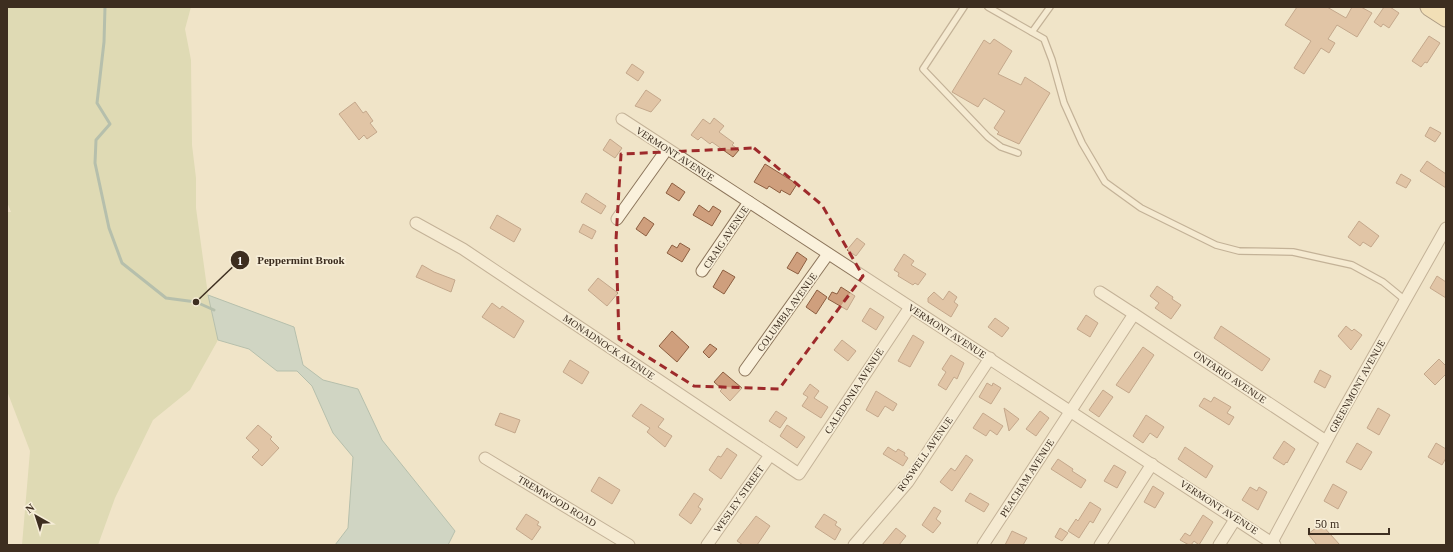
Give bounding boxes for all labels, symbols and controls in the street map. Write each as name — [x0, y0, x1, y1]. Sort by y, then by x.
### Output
street label: VERMONT AVENUE — [634, 125, 716, 183]
street label: CRAIG AVENUE — [701, 204, 751, 270]
callout: Peppermint Brook — [230, 249, 353, 272]
text: 1 — [237, 254, 243, 268]
text: Peppermint Brook — [257, 254, 346, 266]
street label: COLUMBIA AVENUE — [755, 271, 819, 353]
street label: VERMONT AVENUE — [906, 302, 988, 360]
street label: MONADNOCK AVENUE — [561, 312, 657, 382]
street label: GREENMONT AVENUE — [1327, 338, 1387, 434]
street label: CALEDONIA AVENUE — [822, 346, 886, 436]
street label: ONTARIO AVENUE — [1191, 348, 1269, 406]
street label: ROSWELL AVENUE — [895, 415, 955, 493]
street label: PEACHAM AVENUE — [998, 437, 1056, 519]
street label: WESLEY STREET — [712, 463, 766, 535]
street label: TREMWOOD ROAD — [516, 473, 598, 529]
street label: VERMONT AVENUE — [1178, 478, 1260, 536]
north arrow — [16, 496, 56, 536]
text: N — [23, 501, 37, 515]
scale bar — [1309, 510, 1389, 536]
text: 50 m — [1315, 517, 1340, 531]

